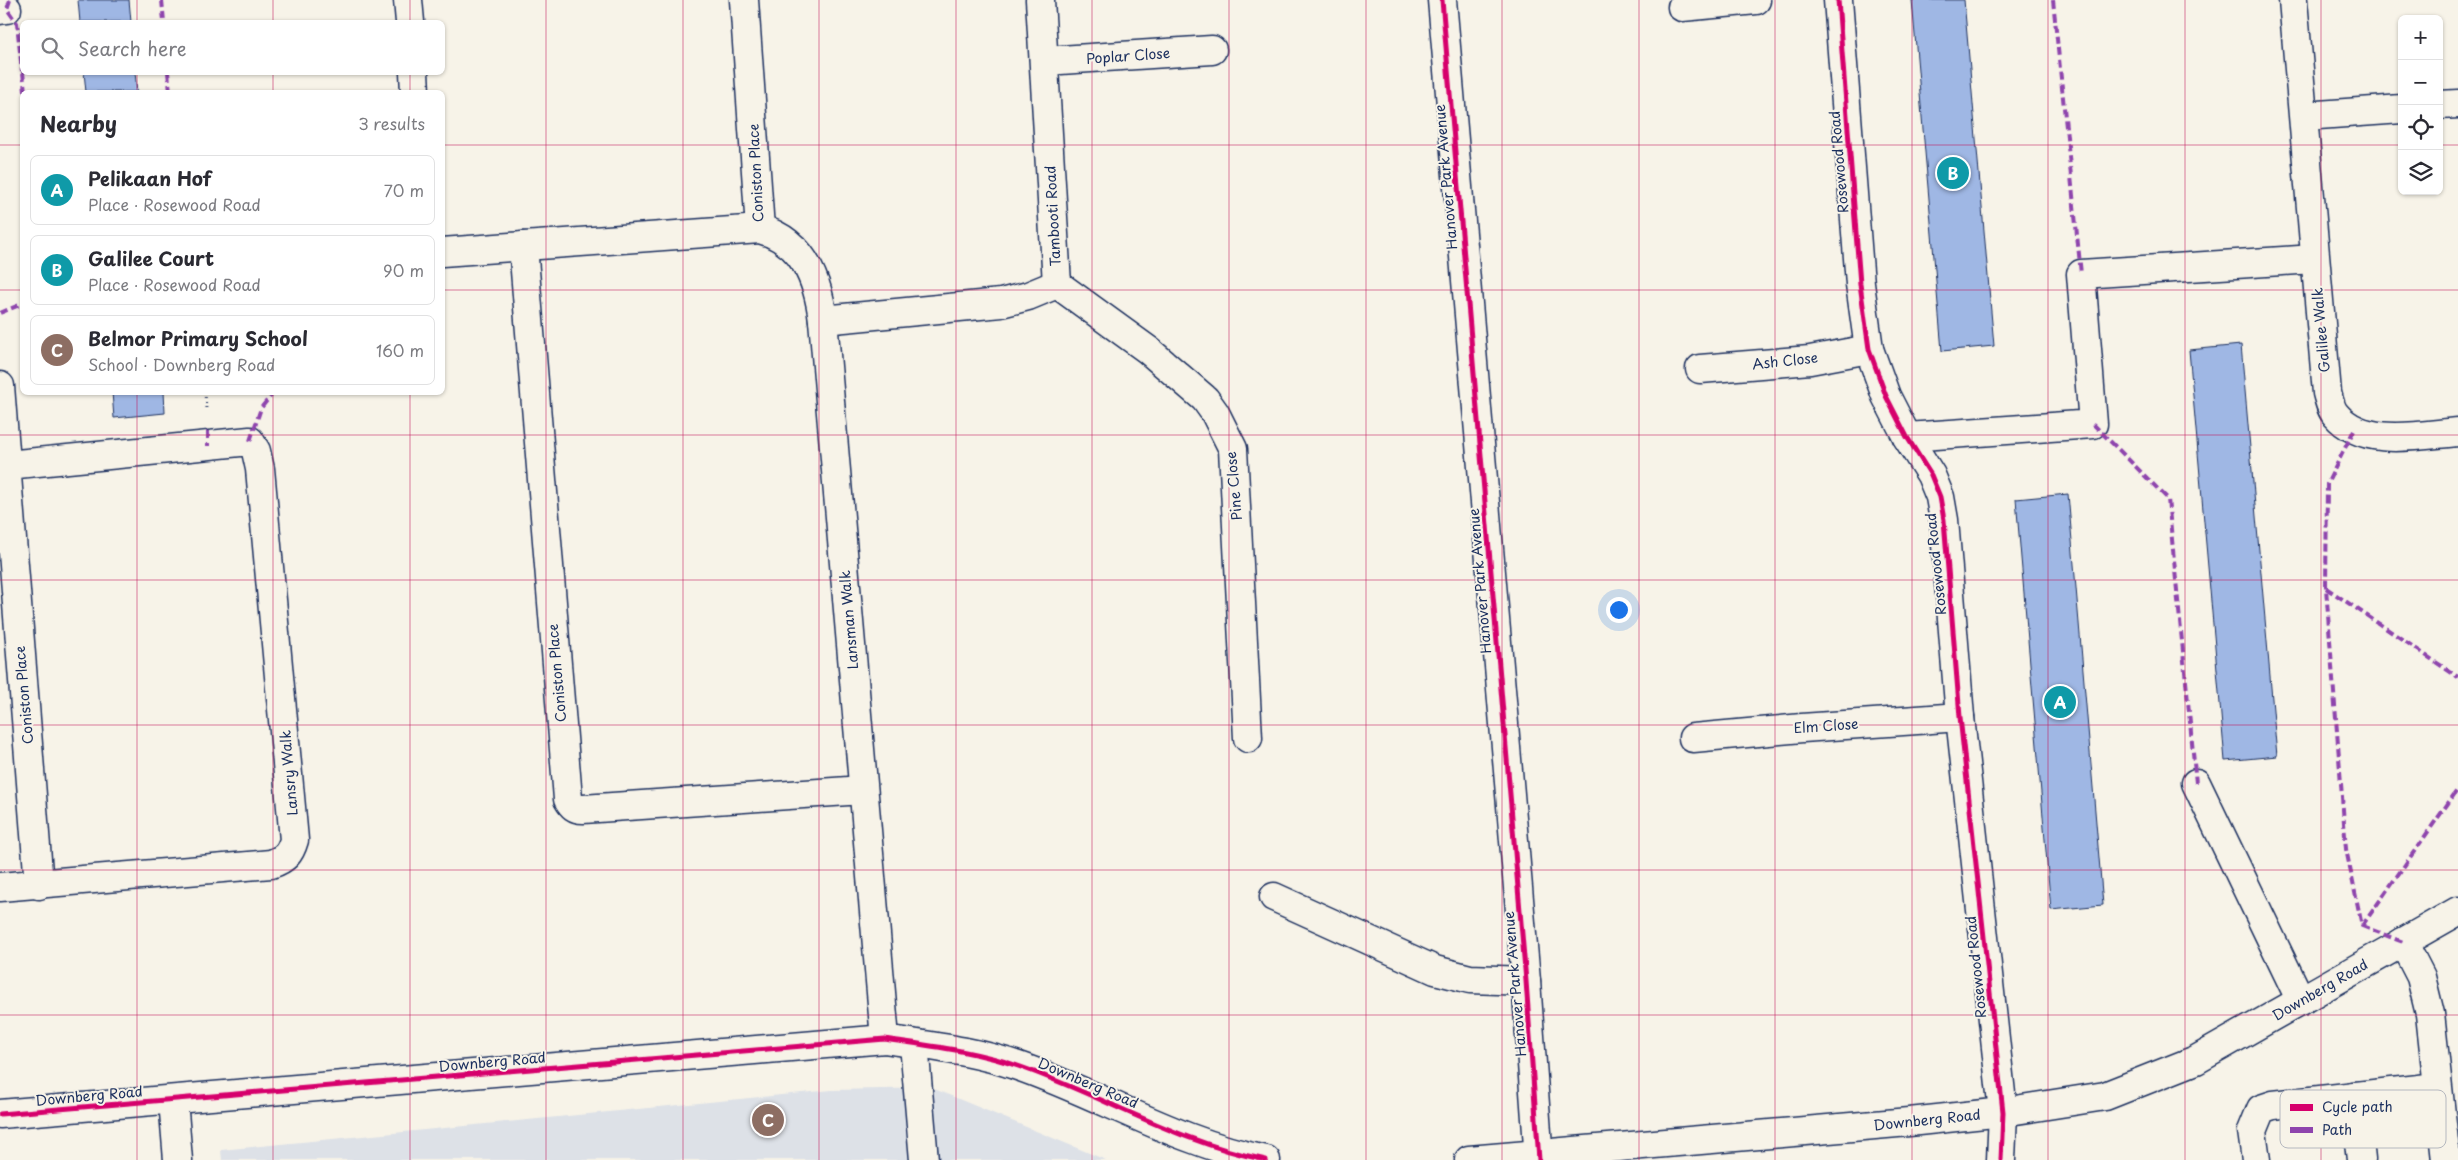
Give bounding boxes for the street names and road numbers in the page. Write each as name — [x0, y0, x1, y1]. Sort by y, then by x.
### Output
street label: Poplar Close — [1085, 42, 1171, 69]
street label: Hanover Park Avenue — [1429, 103, 1462, 251]
street label: Rosewood Road — [1824, 110, 1853, 214]
street label: Coniston Place — [742, 123, 769, 223]
street label: Tambooti Road — [1039, 165, 1066, 267]
street label: Galilee Walk — [2306, 286, 2335, 373]
street label: Ash Close — [1751, 347, 1819, 374]
street label: Pine Close — [1220, 451, 1247, 521]
street label: Hanover Park Avenue — [1463, 507, 1496, 655]
street label: Rosewood Road — [1920, 512, 1951, 616]
street label: Lansman Walk — [834, 569, 863, 670]
street label: Coniston Place — [542, 623, 571, 723]
street label: Coniston Place — [9, 645, 38, 745]
street label: Elm Close — [1793, 713, 1859, 738]
street label: Lansry Walk — [274, 729, 303, 817]
street label: Hanover Park Avenue — [1498, 910, 1531, 1058]
street label: Rosewood Road — [1960, 915, 1991, 1019]
street label: Downberg Road — [2268, 954, 2372, 1026]
street label: Downberg Road — [437, 1046, 546, 1077]
street label: Downberg Road — [1035, 1052, 1142, 1113]
street label: Downberg Road — [34, 1080, 143, 1111]
street label: Downberg Road — [1872, 1103, 1982, 1136]

